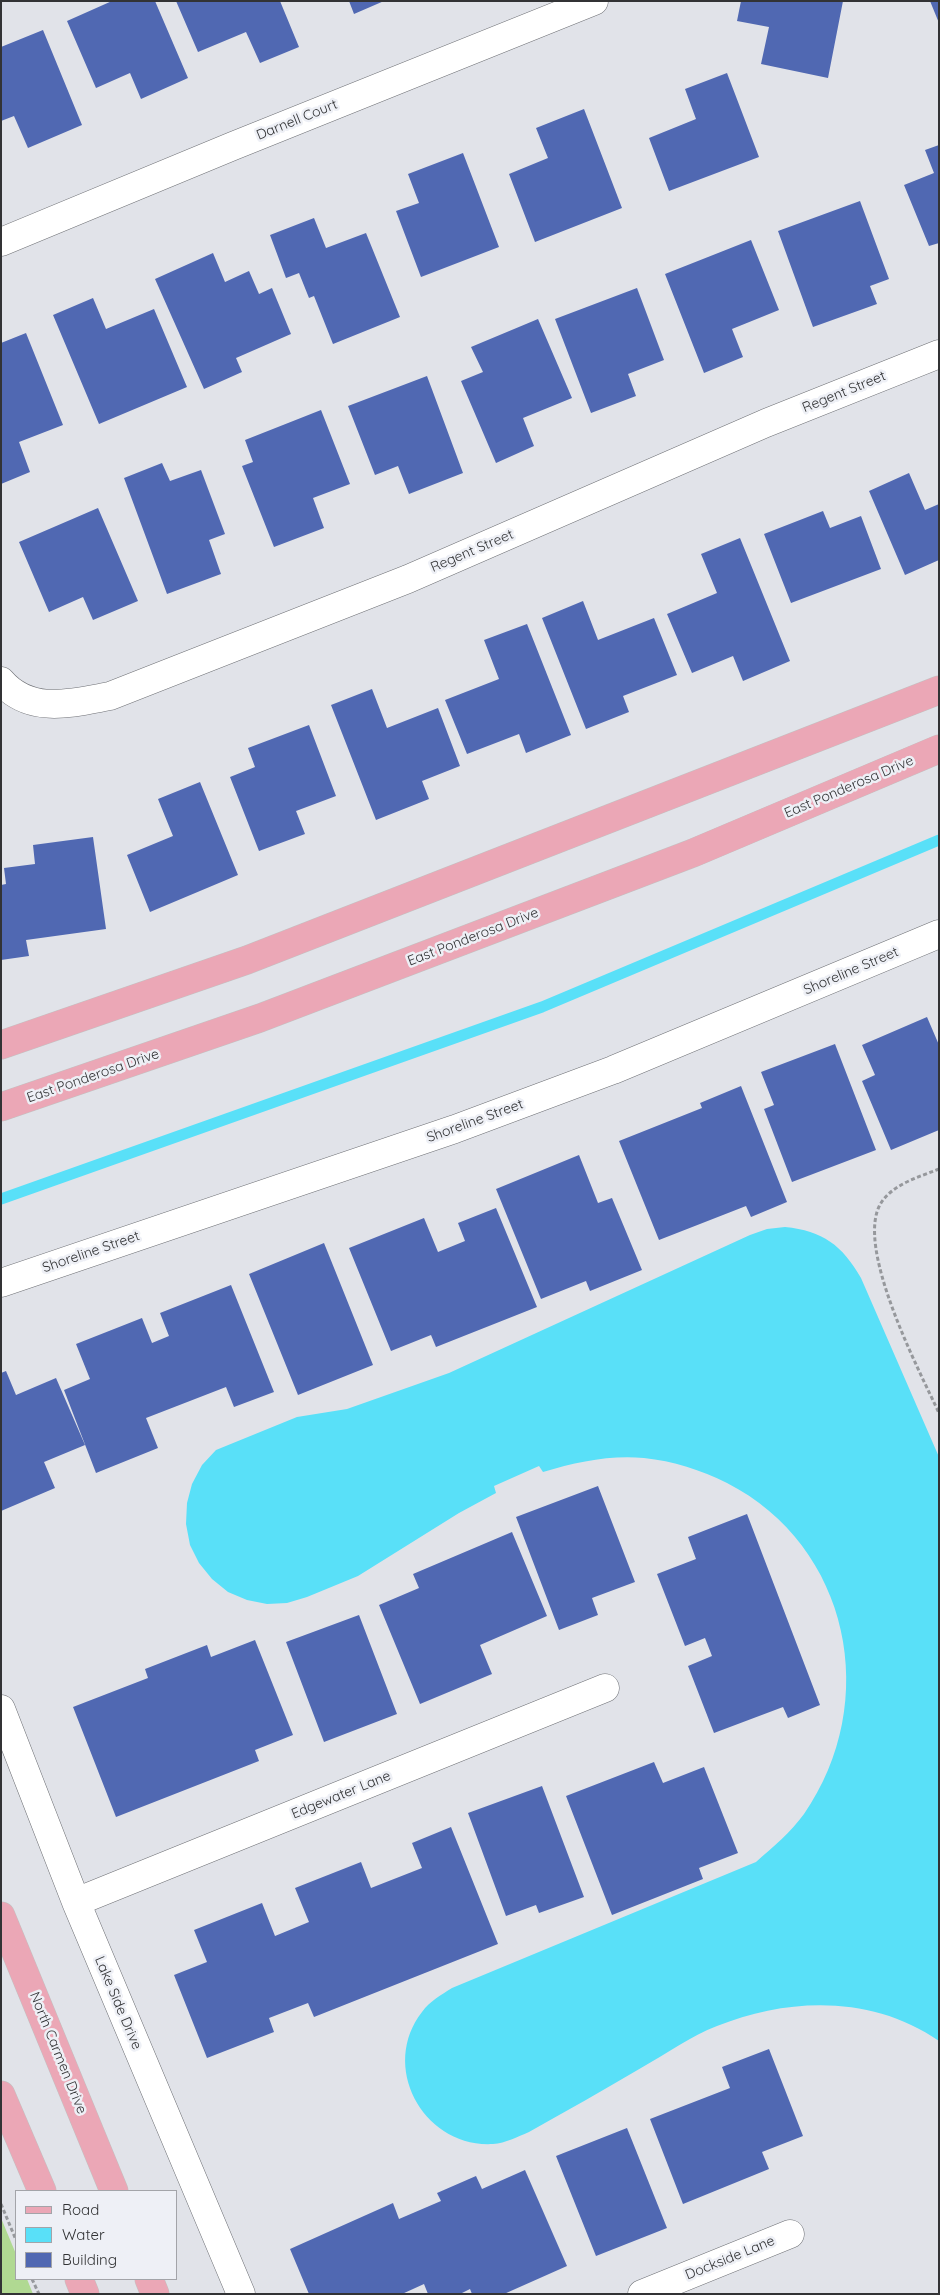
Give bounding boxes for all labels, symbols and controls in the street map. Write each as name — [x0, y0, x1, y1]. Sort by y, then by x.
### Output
street label: Darnell Court — [254, 96, 340, 144]
street label: Regent Street — [800, 368, 888, 416]
street label: Regent Street — [428, 526, 516, 576]
street label: East Ponderosa Drive — [782, 752, 916, 822]
street label: East Ponderosa Drive — [405, 904, 541, 970]
street label: Shoreline Street — [801, 943, 901, 999]
street label: East Ponderosa Drive — [25, 1045, 161, 1107]
street label: Shoreline Street — [424, 1096, 526, 1146]
street label: Shoreline Street — [40, 1228, 142, 1276]
street label: Edgewater Lane — [289, 1767, 393, 1823]
street label: Lake Side Drive — [91, 1954, 145, 2052]
street label: North Carmen Drive — [26, 1990, 90, 2116]
legend — [15, 2190, 178, 2280]
text: Road — [62, 2200, 99, 2219]
text: Water — [62, 2225, 105, 2244]
street label: Dockside Lane — [683, 2232, 777, 2284]
text: Building — [62, 2250, 117, 2269]

